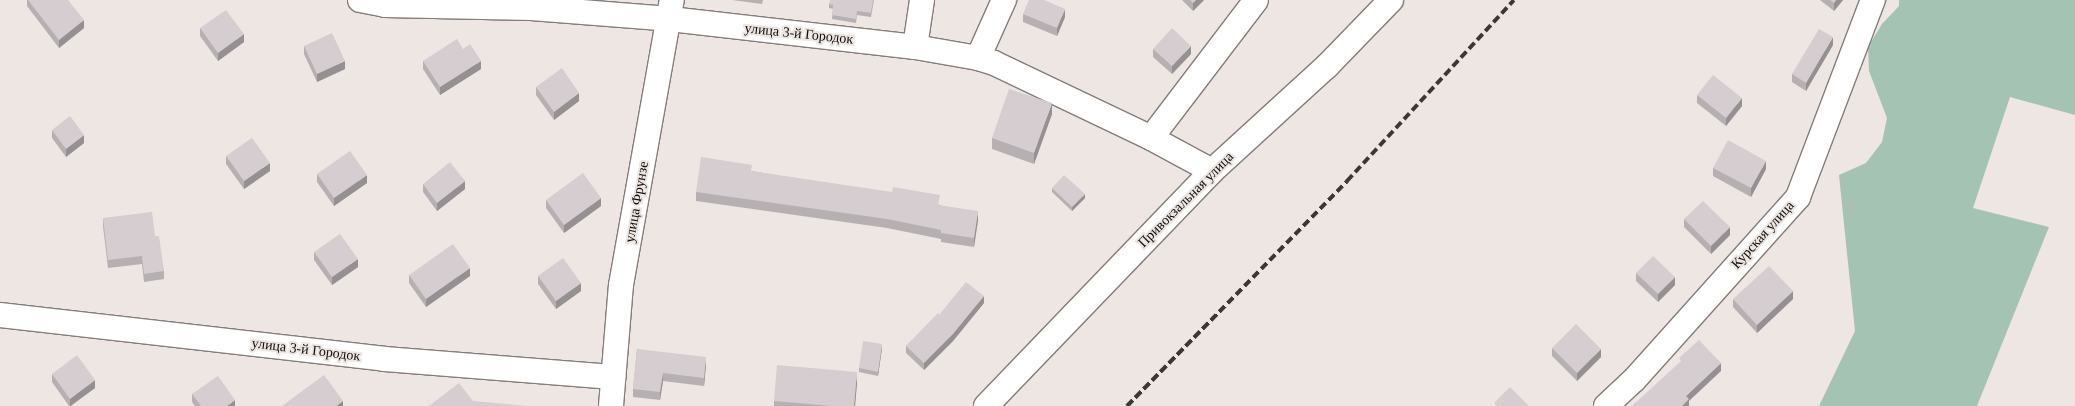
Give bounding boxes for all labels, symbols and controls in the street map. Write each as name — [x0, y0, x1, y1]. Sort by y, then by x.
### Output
street label: улица 3-й Городок — [744, 20, 854, 48]
street label: Привокзальная улица — [1135, 149, 1237, 251]
street label: улица Фрунзе — [622, 160, 652, 244]
street label: Курская улица — [1728, 197, 1798, 273]
street label: улица 3-й Городок — [251, 335, 361, 365]

